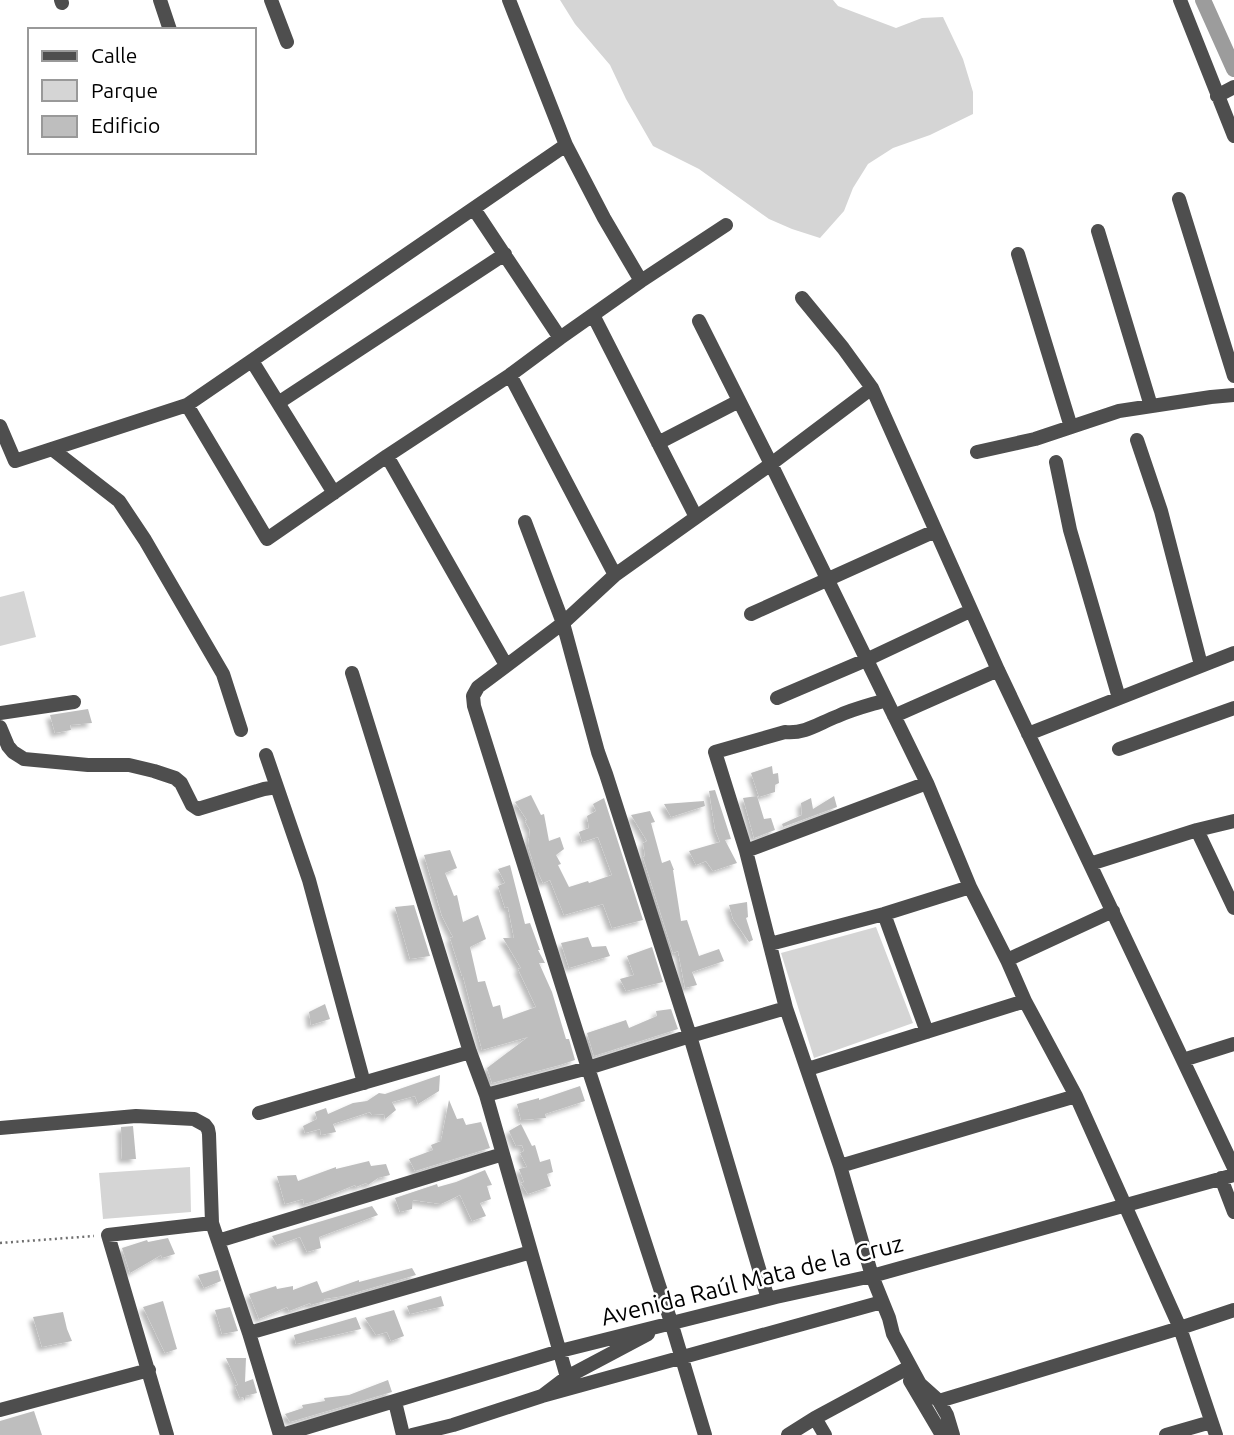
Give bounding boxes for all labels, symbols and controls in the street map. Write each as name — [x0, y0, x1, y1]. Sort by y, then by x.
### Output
legend — [28, 28, 256, 154]
text: Calle — [91, 43, 137, 67]
text: Parque — [91, 78, 158, 102]
text: Edificio — [91, 113, 160, 137]
street label: Avenida Raúl Mata de la Cruz — [598, 1229, 906, 1331]

